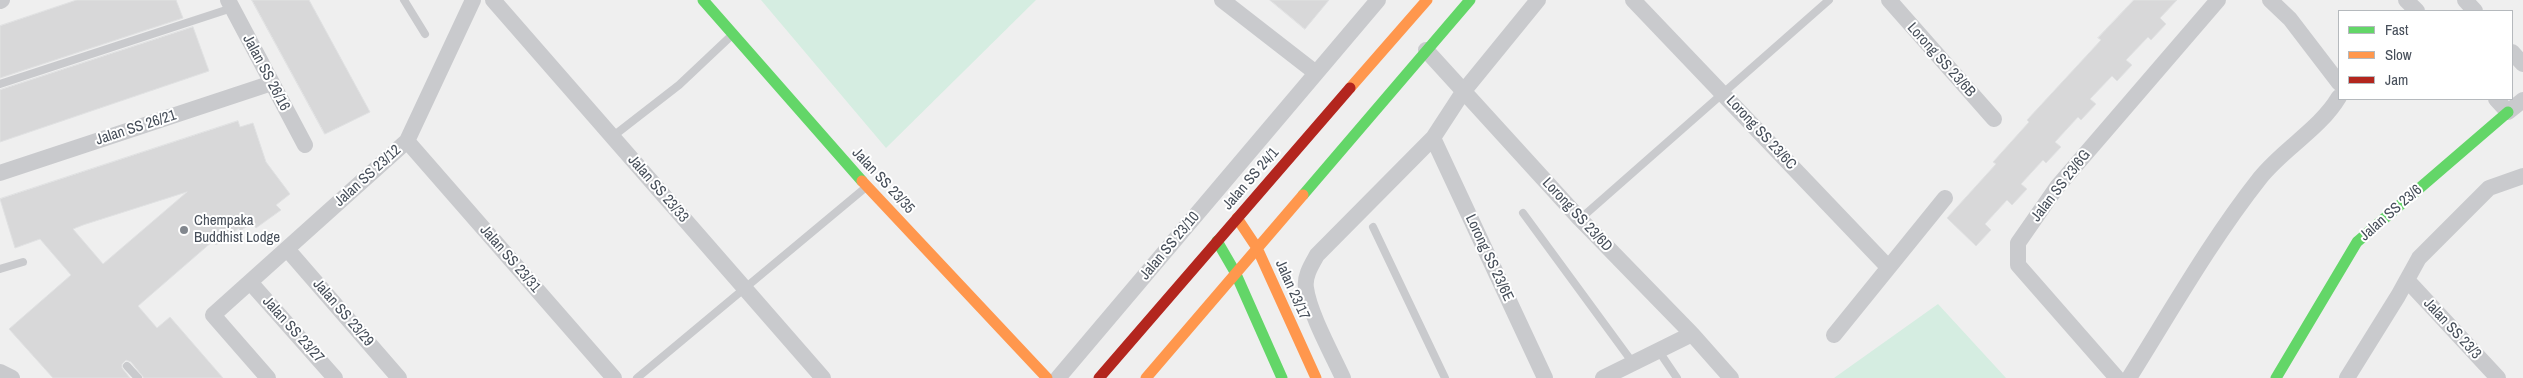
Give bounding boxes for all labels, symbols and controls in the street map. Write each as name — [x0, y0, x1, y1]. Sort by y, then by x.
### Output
legend — [2338, 10, 2513, 100]
street label: Lorong SS 23/6B — [1903, 19, 1979, 101]
text: Fast — [2385, 19, 2408, 40]
street label: Jalan SS 26/16 — [238, 32, 294, 114]
text: Slow — [2385, 44, 2412, 65]
text: Jam — [2385, 69, 2408, 90]
street label: Lorong SS 23/6C — [1722, 92, 1800, 174]
street label: Jalan SS 26/21 — [94, 107, 178, 149]
street label: Jalan SS 23/12 — [331, 141, 405, 211]
street label: Jalan SS 23/35 — [848, 144, 918, 218]
street label: Jalan SS 24/1 — [1219, 144, 1283, 214]
street label: Jalan SS 23/6G — [2027, 147, 2095, 225]
street label: Jalan SS 23/33 — [624, 152, 692, 226]
street label: Lorong SS 23/6D — [1538, 174, 1616, 256]
street label: Jalan SS 23/6 — [2356, 181, 2426, 245]
street label: Jalan SS 23/10 — [1136, 208, 1204, 284]
place label: Chempaka Buddhist Lodge — [194, 212, 280, 247]
street label: Lorong SS 23/6E — [1461, 212, 1517, 304]
street label: Jalan SS 23/31 — [476, 222, 544, 296]
marker: Chempaka Buddhist Lodge — [178, 224, 190, 236]
street label: Jalan 23/17 — [1271, 257, 1313, 323]
street label: Jalan SS 23/29 — [309, 276, 377, 350]
street label: Jalan SS 23/27 — [258, 293, 328, 367]
street label: Jalan SS 23/3 — [2419, 295, 2485, 363]

